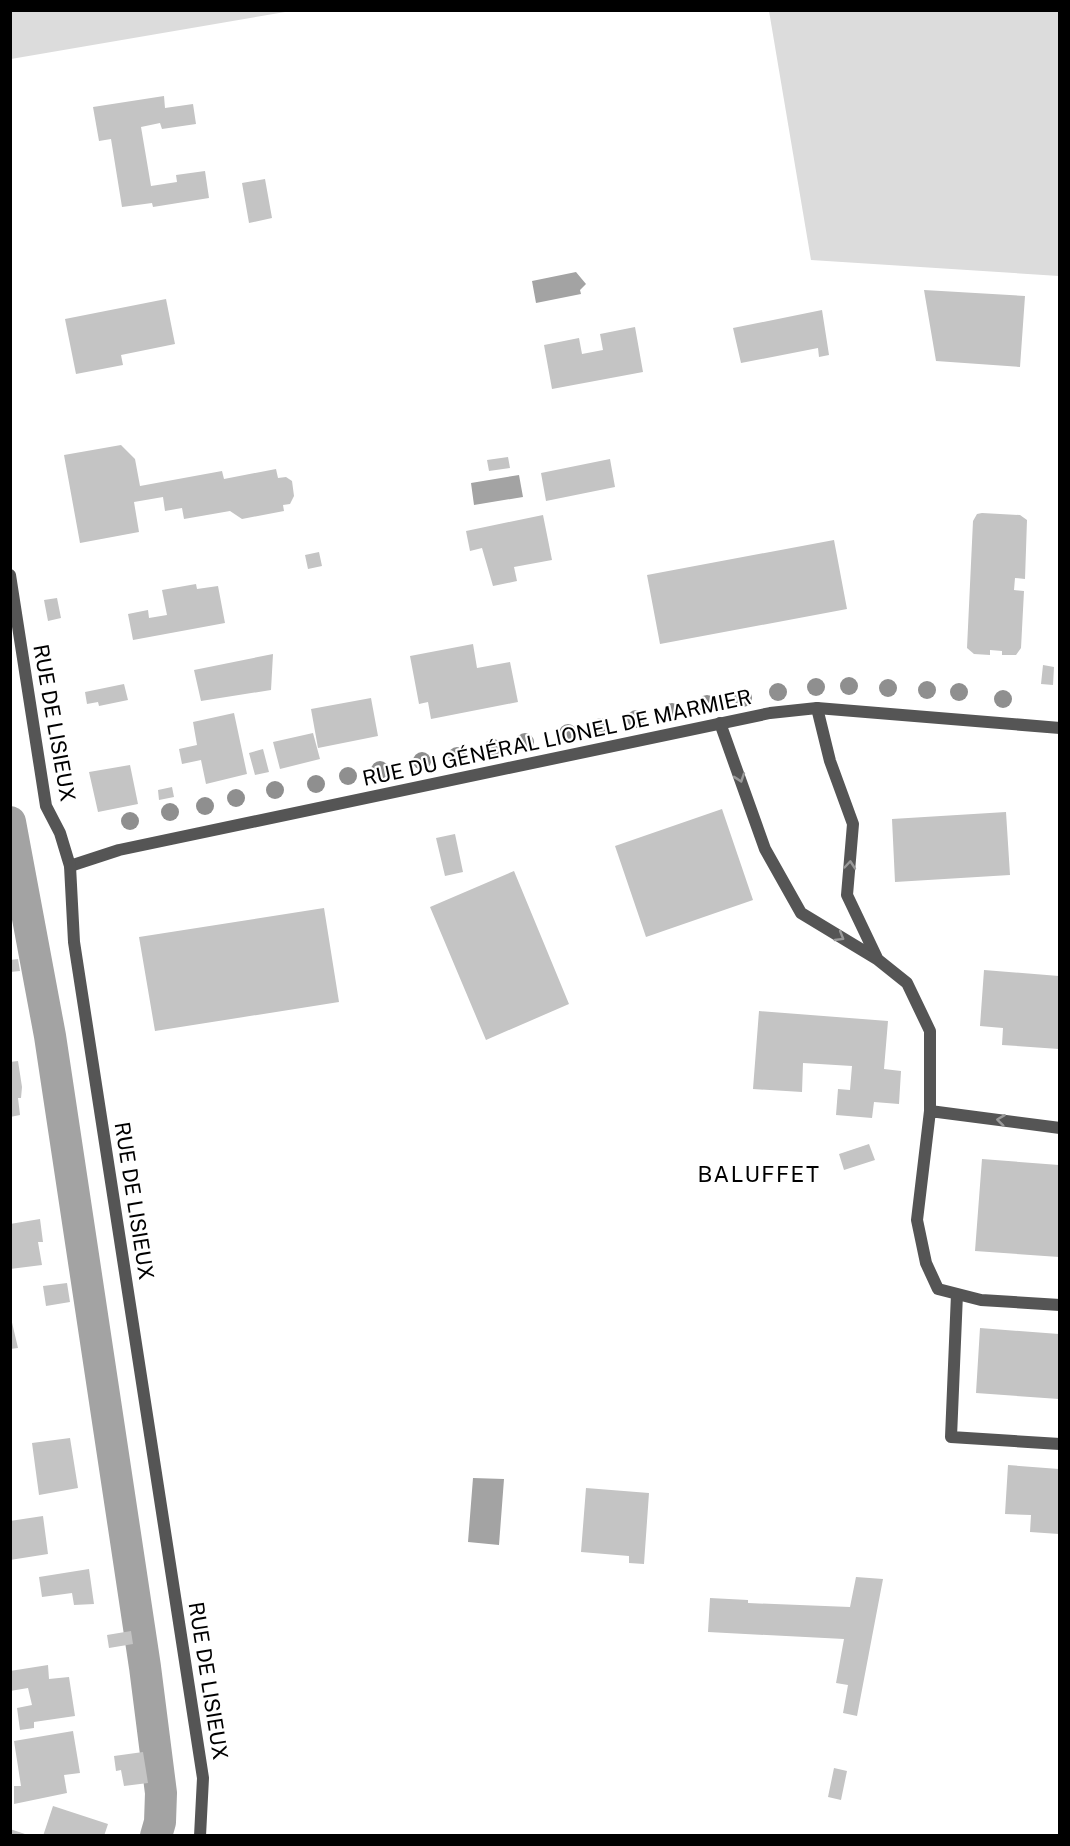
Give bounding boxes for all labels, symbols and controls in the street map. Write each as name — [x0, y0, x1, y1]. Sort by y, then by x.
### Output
street label: RUE DE LISIEUX — [28, 642, 81, 804]
street label: RUE DU GÉNÉRAL LIONEL DE MARMIER — [360, 684, 754, 791]
one-way arrow — [732, 772, 745, 783]
one-way arrow — [843, 861, 856, 870]
one-way arrow — [834, 929, 844, 941]
one-way arrow — [997, 1115, 1006, 1127]
street label: RUE DE LISIEUX — [110, 1120, 159, 1282]
district label: BALUFFET — [697, 1161, 821, 1187]
street label: RUE DE LISIEUX — [184, 1600, 233, 1762]

